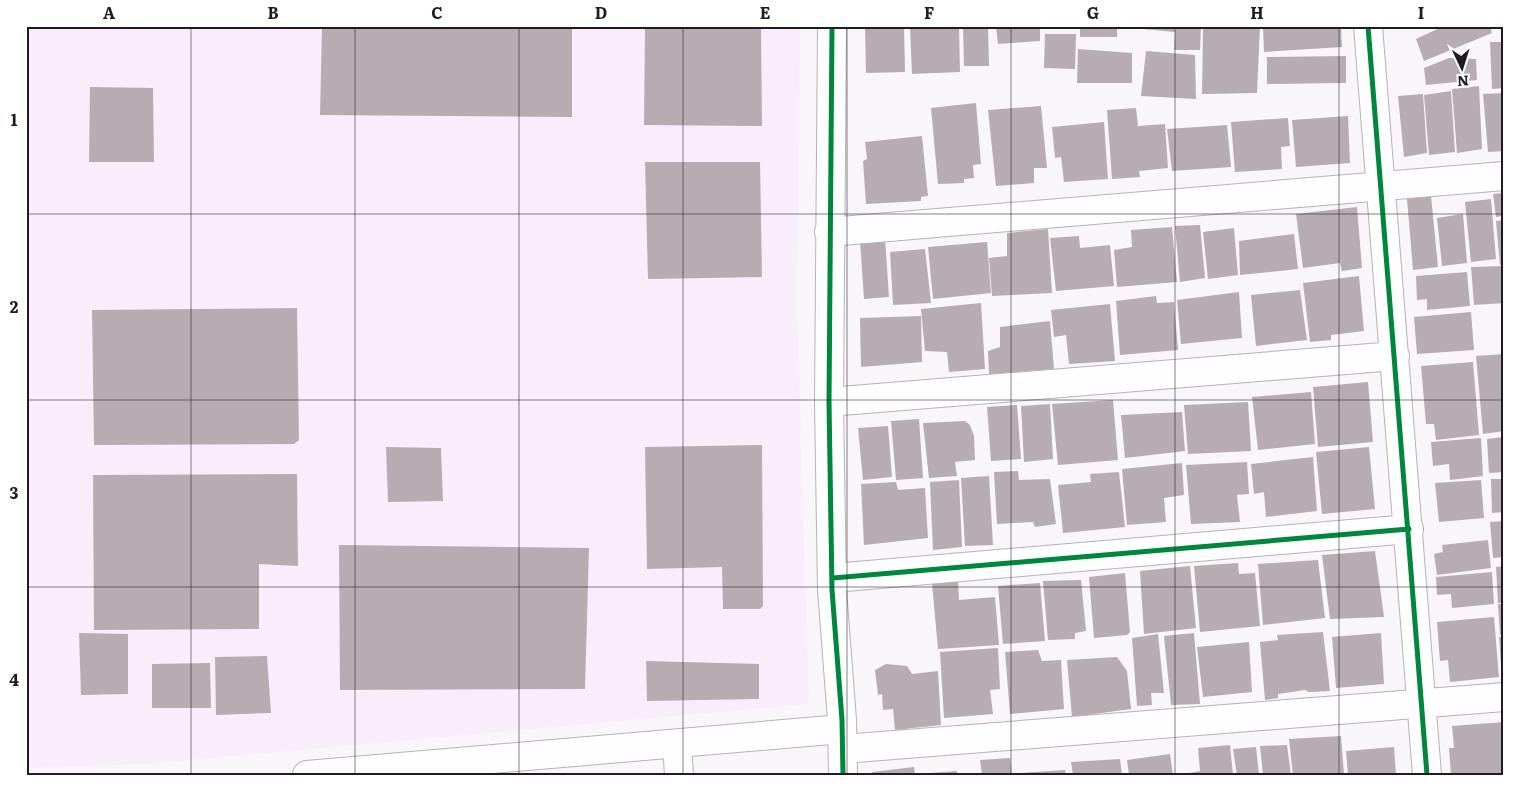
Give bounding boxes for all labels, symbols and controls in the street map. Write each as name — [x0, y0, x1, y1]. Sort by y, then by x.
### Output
text: A — [103, 0, 115, 24]
text: B — [267, 0, 279, 24]
text: C — [431, 0, 443, 24]
text: D — [595, 0, 607, 24]
text: E — [760, 0, 771, 24]
text: F — [924, 0, 934, 24]
text: G — [1087, 0, 1099, 24]
text: H — [1250, 0, 1264, 24]
text: I — [1418, 0, 1424, 24]
north arrow — [1438, 42, 1488, 92]
text: N — [1456, 72, 1470, 92]
text: 1 — [11, 107, 18, 131]
text: 2 — [10, 294, 19, 318]
text: 3 — [10, 480, 19, 504]
text: 4 — [9, 667, 19, 691]

